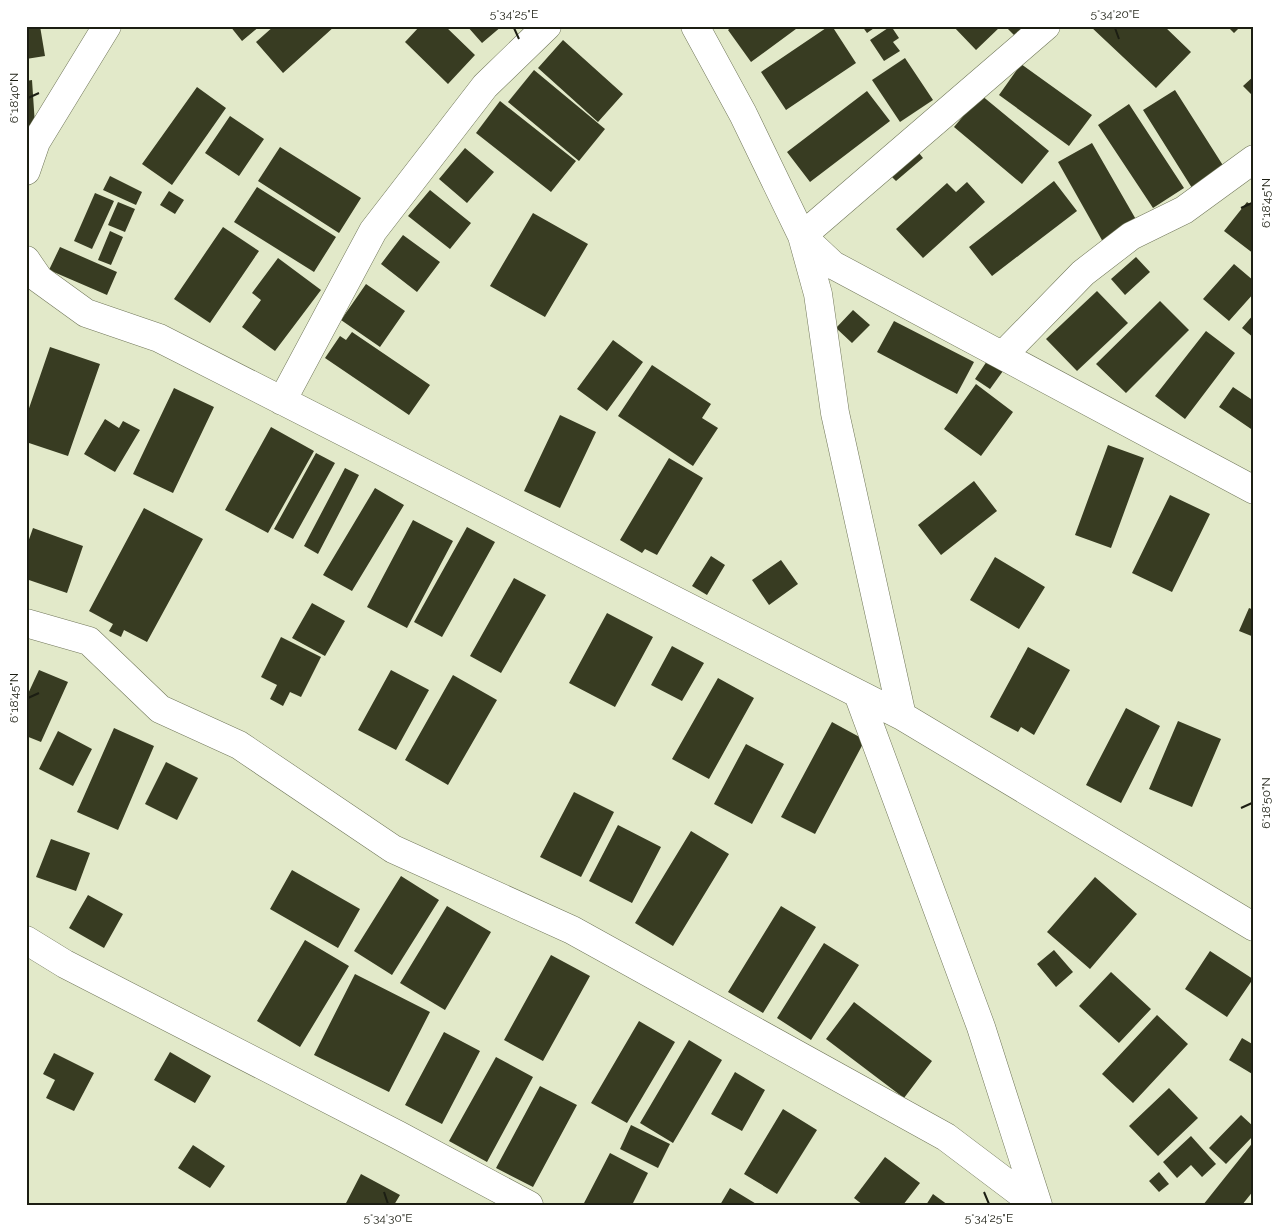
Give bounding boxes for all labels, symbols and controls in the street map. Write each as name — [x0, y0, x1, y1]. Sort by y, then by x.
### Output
text: 5°34'25"E — [490, 7, 538, 21]
text: 5°34'20"E — [1090, 7, 1140, 21]
text: 6°18'40"N — [7, 73, 21, 123]
text: 6°18'45"N — [1259, 178, 1273, 228]
text: 6°18'45"N — [7, 673, 21, 723]
text: 6°18'50"N — [1259, 777, 1273, 829]
text: 5°34'30"E — [363, 1211, 413, 1225]
text: 5°34'25"E — [965, 1211, 1013, 1225]

